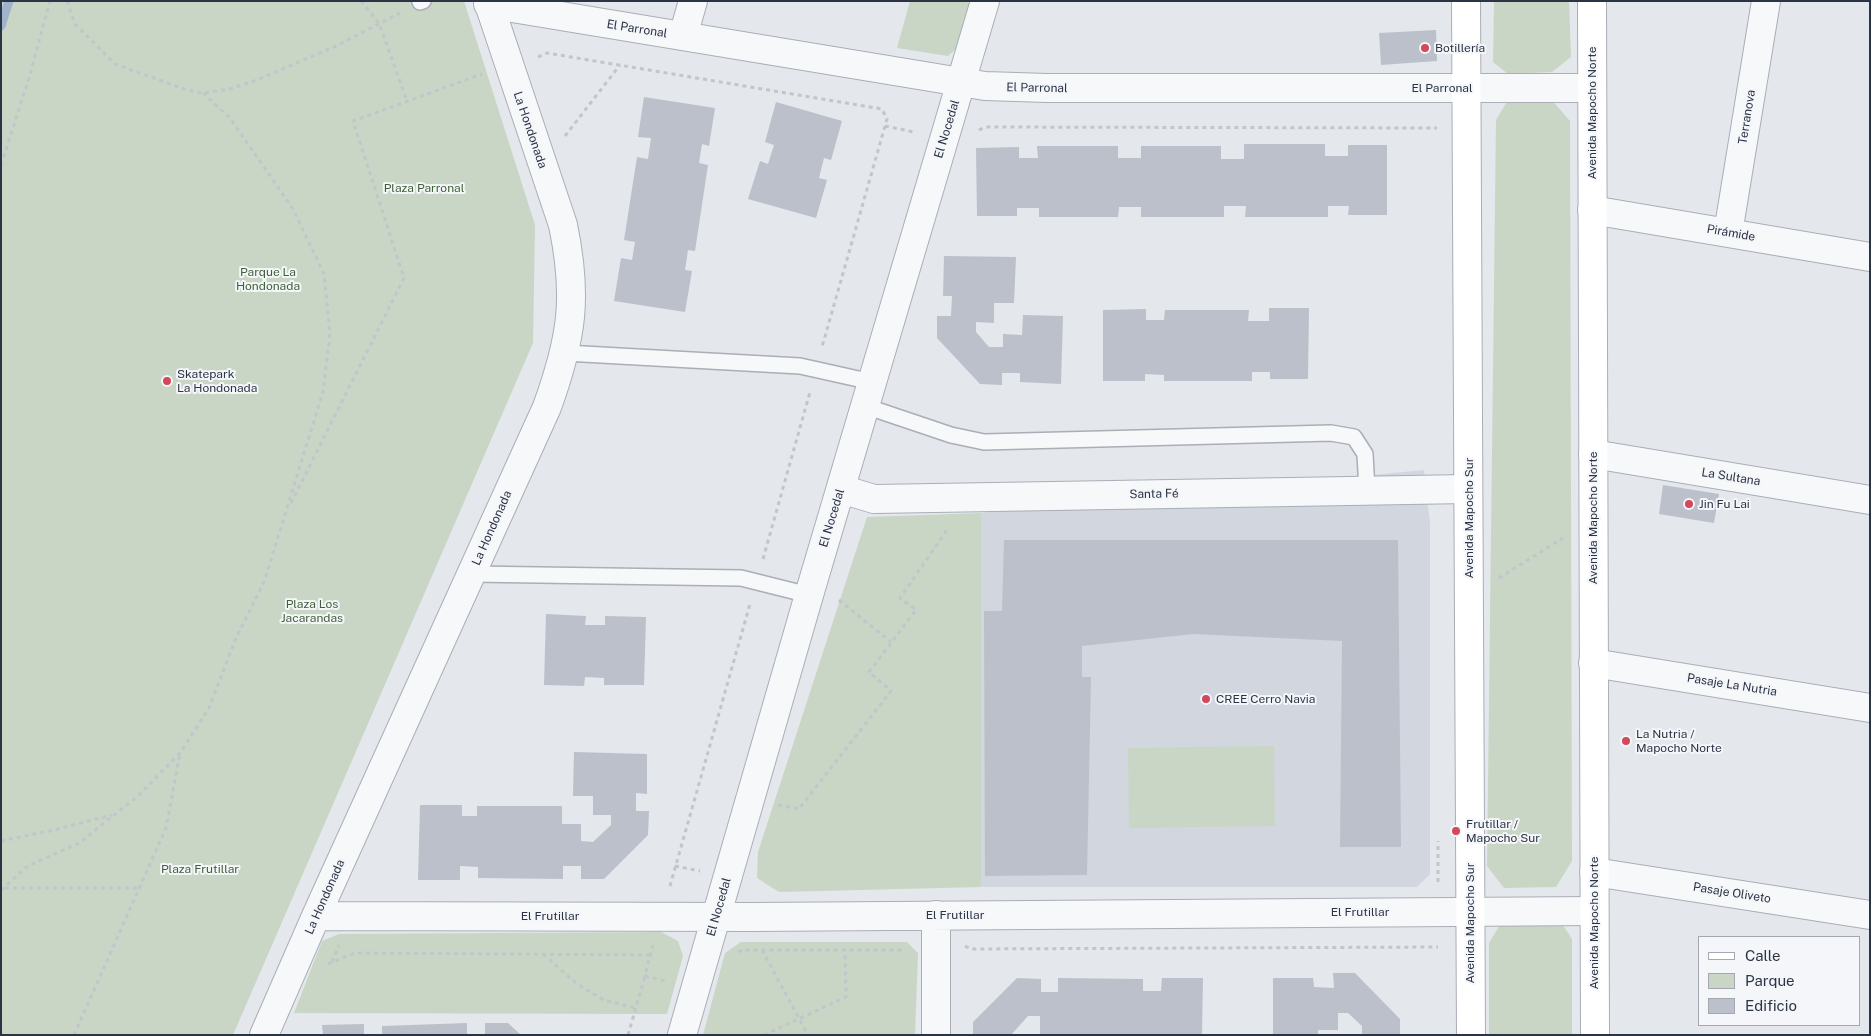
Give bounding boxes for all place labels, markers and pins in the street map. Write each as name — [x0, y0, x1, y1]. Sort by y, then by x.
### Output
place label: Botillería — [1435, 41, 1485, 55]
marker: Botillería — [1419, 42, 1431, 54]
place label: Skatepark La Hondonada — [177, 367, 257, 395]
marker: Skatepark La Hondonada — [161, 375, 173, 387]
place label: Jin Fu Lai — [1699, 497, 1750, 511]
marker: Jin Fu Lai — [1683, 498, 1695, 510]
place label: CREE Cerro Navia — [1216, 692, 1315, 706]
marker: CREE Cerro Navia — [1200, 693, 1212, 705]
place label: La Nutria / Mapocho Norte — [1636, 727, 1722, 755]
marker: La Nutria / Mapocho Norte — [1620, 735, 1632, 747]
place label: Frutillar / Mapocho Sur — [1466, 817, 1540, 845]
marker: Frutillar / Mapocho Sur — [1450, 825, 1462, 837]

